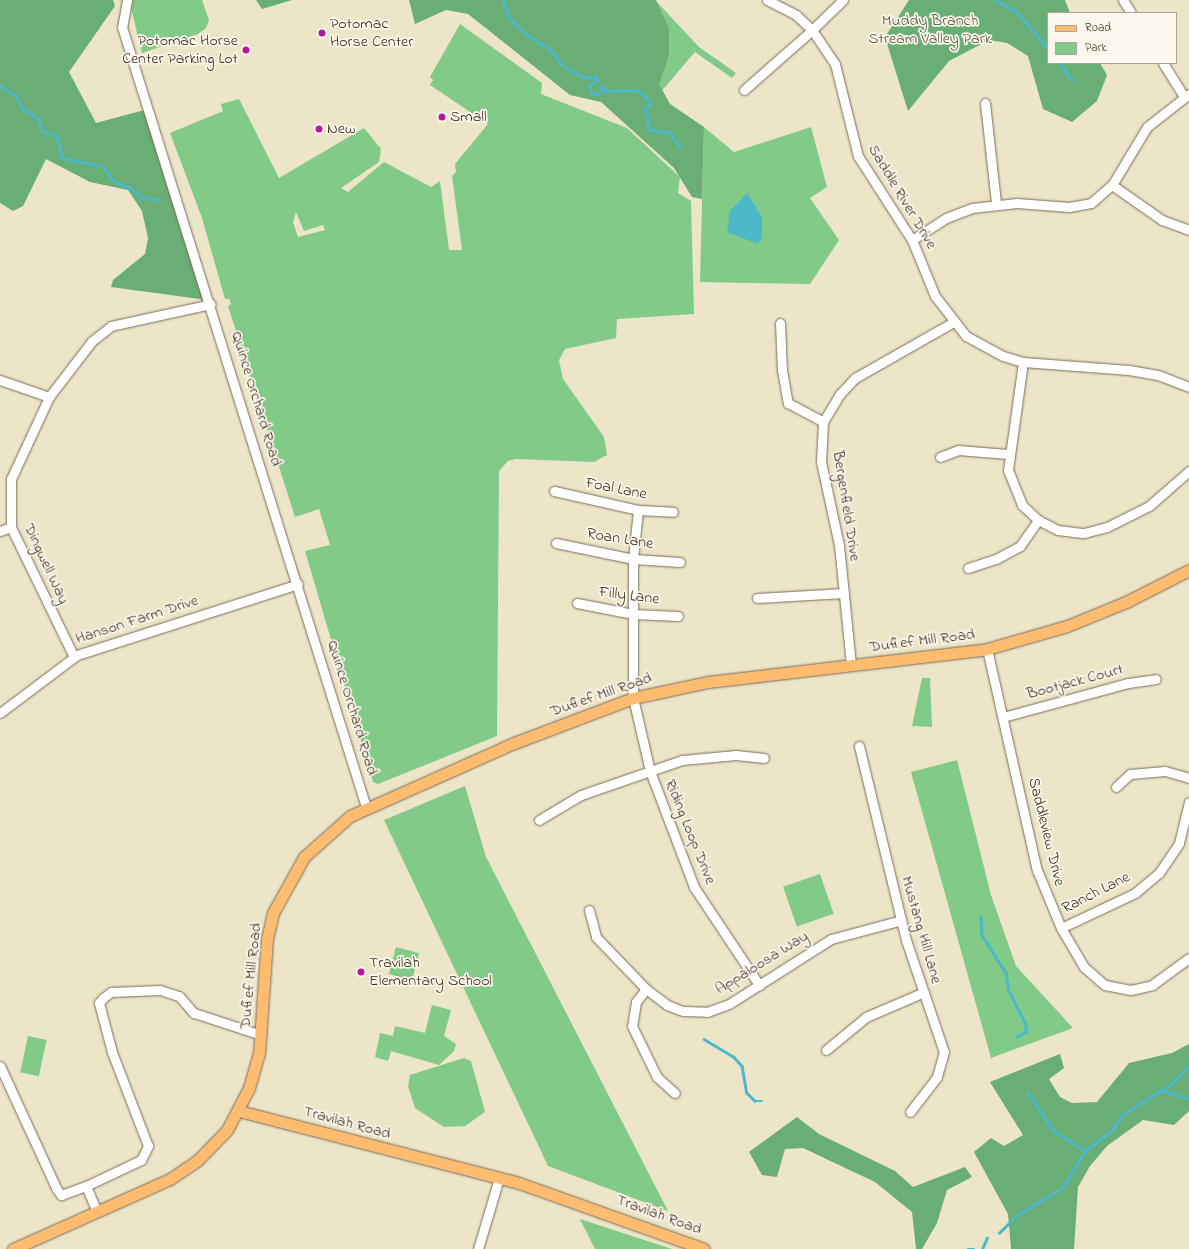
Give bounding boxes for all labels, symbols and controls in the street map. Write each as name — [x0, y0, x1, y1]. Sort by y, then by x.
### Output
park label: Muddy Branch Stream Valley Park — [868, 11, 992, 49]
legend — [1047, 12, 1177, 64]
place label: Potomac Horse Center — [330, 14, 413, 52]
text: Road — [1085, 19, 1111, 37]
marker: Potomac Horse Center — [317, 28, 327, 38]
place label: Potomac Horse Center Parking Lot — [122, 31, 238, 69]
text: Park — [1085, 39, 1107, 57]
marker: Potomac Horse Center Parking Lot — [241, 45, 251, 55]
place label: Small — [450, 107, 487, 127]
marker: Small — [437, 112, 447, 122]
place label: New — [327, 119, 355, 139]
marker: New — [314, 124, 324, 134]
street label: Saddle River Drive — [863, 141, 941, 253]
street label: Quince Orchard Road — [226, 329, 286, 469]
street label: Bergenfield Drive — [828, 449, 864, 563]
street label: Foal Lane — [584, 474, 648, 504]
street label: Dingwell Way — [19, 521, 73, 607]
street label: Roan Lane — [585, 524, 655, 554]
street label: Filly Lane — [597, 583, 661, 609]
street label: Hanson Farm Drive — [73, 591, 201, 649]
street label: Dufief Mill Road — [868, 625, 976, 657]
street label: Quince Orchard Road — [322, 638, 382, 778]
street label: Bootjack Court — [1025, 660, 1125, 704]
street label: Dufief Mill Road — [548, 669, 654, 721]
street label: Saddleview Drive — [1023, 776, 1069, 888]
street label: Riding Loop Drive — [660, 777, 720, 887]
street label: Ranch Lane — [1059, 868, 1133, 918]
street label: Mustang Hill Lane — [896, 874, 946, 986]
street label: Dufief Mill Road — [236, 922, 266, 1030]
street label: Appaloosa Way — [712, 927, 812, 999]
place label: Travilah Elementary School — [369, 953, 492, 991]
marker: Travilah Elementary School — [356, 967, 366, 977]
street label: Travilah Road — [301, 1102, 393, 1144]
street label: Travilah Road — [614, 1191, 704, 1239]

